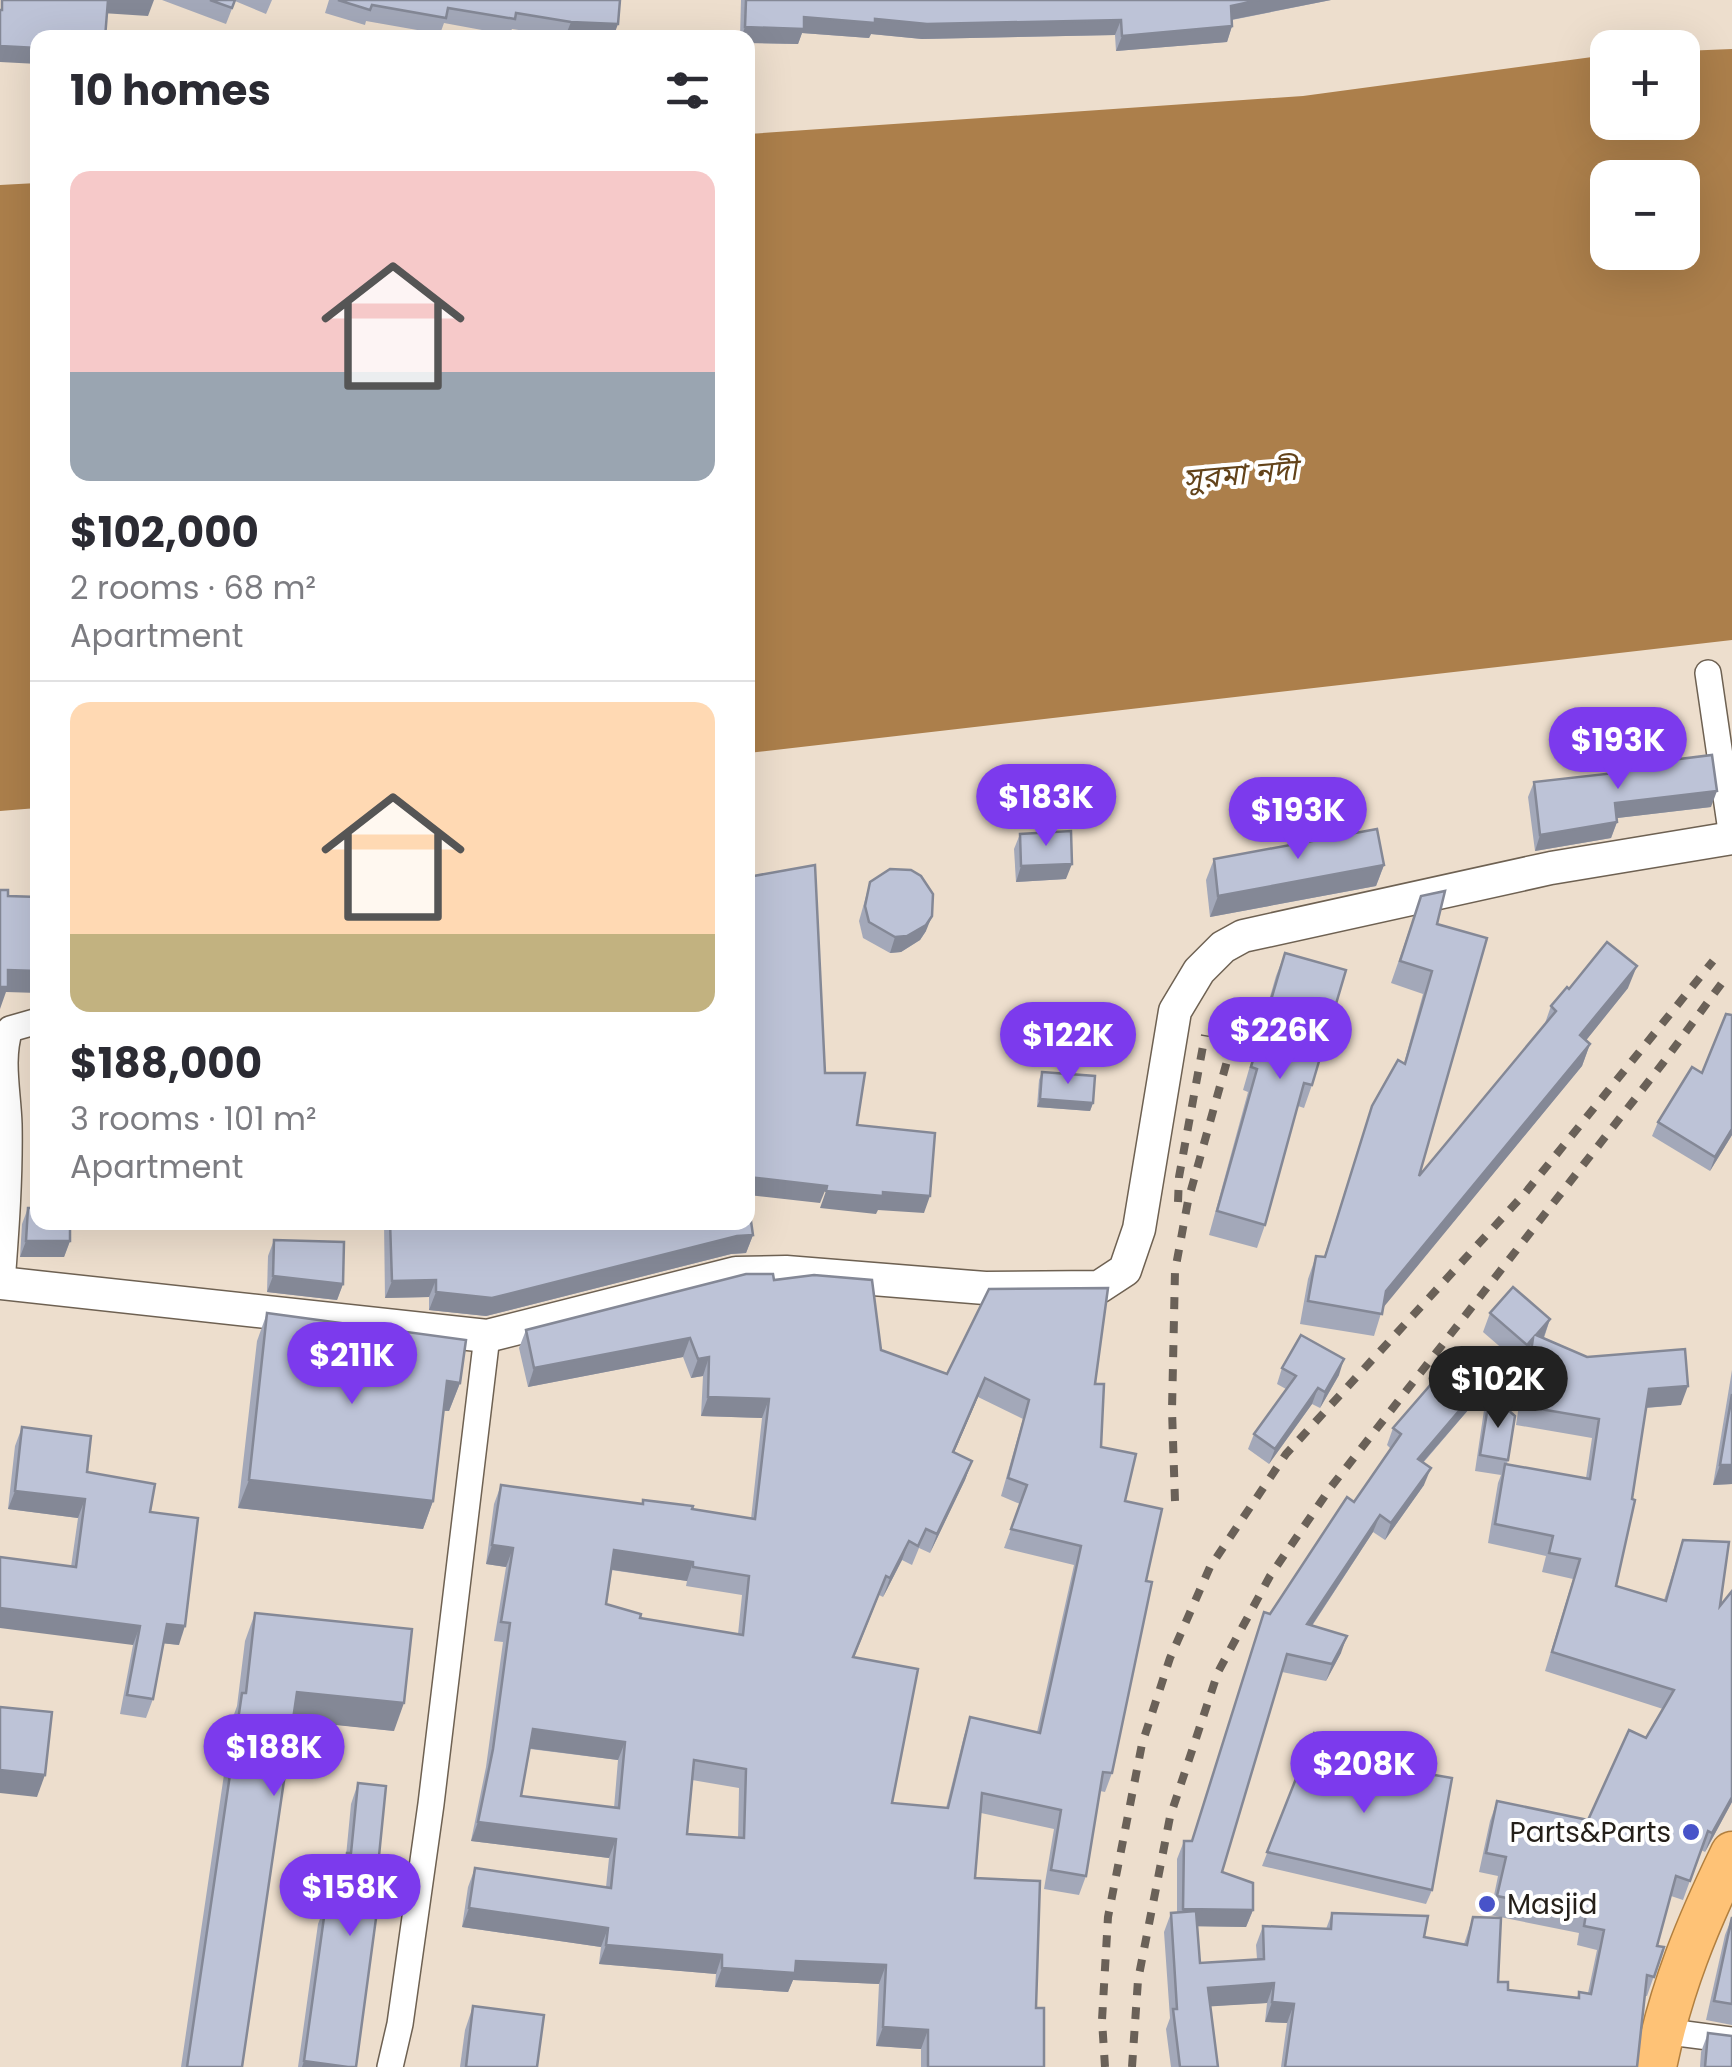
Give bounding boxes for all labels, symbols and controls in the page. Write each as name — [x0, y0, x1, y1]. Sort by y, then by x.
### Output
map controls — [1590, 30, 1700, 270]
button: + — [1590, 30, 1700, 140]
text: 10 homes — [70, 61, 271, 120]
icon: filters — [660, 63, 715, 118]
button: − — [1590, 160, 1700, 270]
icon: home — [303, 236, 483, 416]
water label: সুরমা নদী — [1181, 447, 1304, 500]
text: $102,000 — [70, 503, 259, 562]
text: 2 rooms · 68 m² — [70, 565, 316, 610]
text: Apartment — [70, 613, 243, 658]
pin: $193K — [1548, 707, 1688, 792]
text: $193K — [1571, 717, 1665, 762]
pin: $183K — [976, 764, 1116, 849]
icon: home — [303, 767, 483, 947]
text: $183K — [998, 774, 1094, 819]
pin: $193K — [1228, 777, 1368, 862]
text: $193K — [1251, 787, 1345, 832]
pin: $226K — [1210, 997, 1350, 1082]
pin: $122K — [998, 1002, 1138, 1087]
text: $226K — [1230, 1007, 1330, 1052]
text: $122K — [1022, 1012, 1114, 1057]
text: $188,000 — [70, 1034, 262, 1093]
text: 3 rooms · 101 m² — [70, 1096, 316, 1141]
text: Apartment — [70, 1144, 243, 1189]
pin: $211K — [282, 1322, 422, 1407]
text: $211K — [309, 1332, 395, 1377]
pin: $102K — [1428, 1346, 1568, 1431]
text: $102K — [1451, 1356, 1545, 1401]
pin: $188K — [204, 1714, 344, 1799]
text: $188K — [226, 1724, 322, 1769]
pin: $208K — [1294, 1731, 1434, 1816]
text: $208K — [1312, 1741, 1416, 1786]
place label: Parts&Parts — [1510, 1813, 1671, 1852]
marker: Parts&Parts — [1680, 1821, 1702, 1843]
pin: $158K — [280, 1854, 420, 1939]
text: $158K — [302, 1864, 398, 1909]
place label: Masjid — [1507, 1885, 1597, 1924]
marker: Masjid — [1476, 1893, 1498, 1915]

